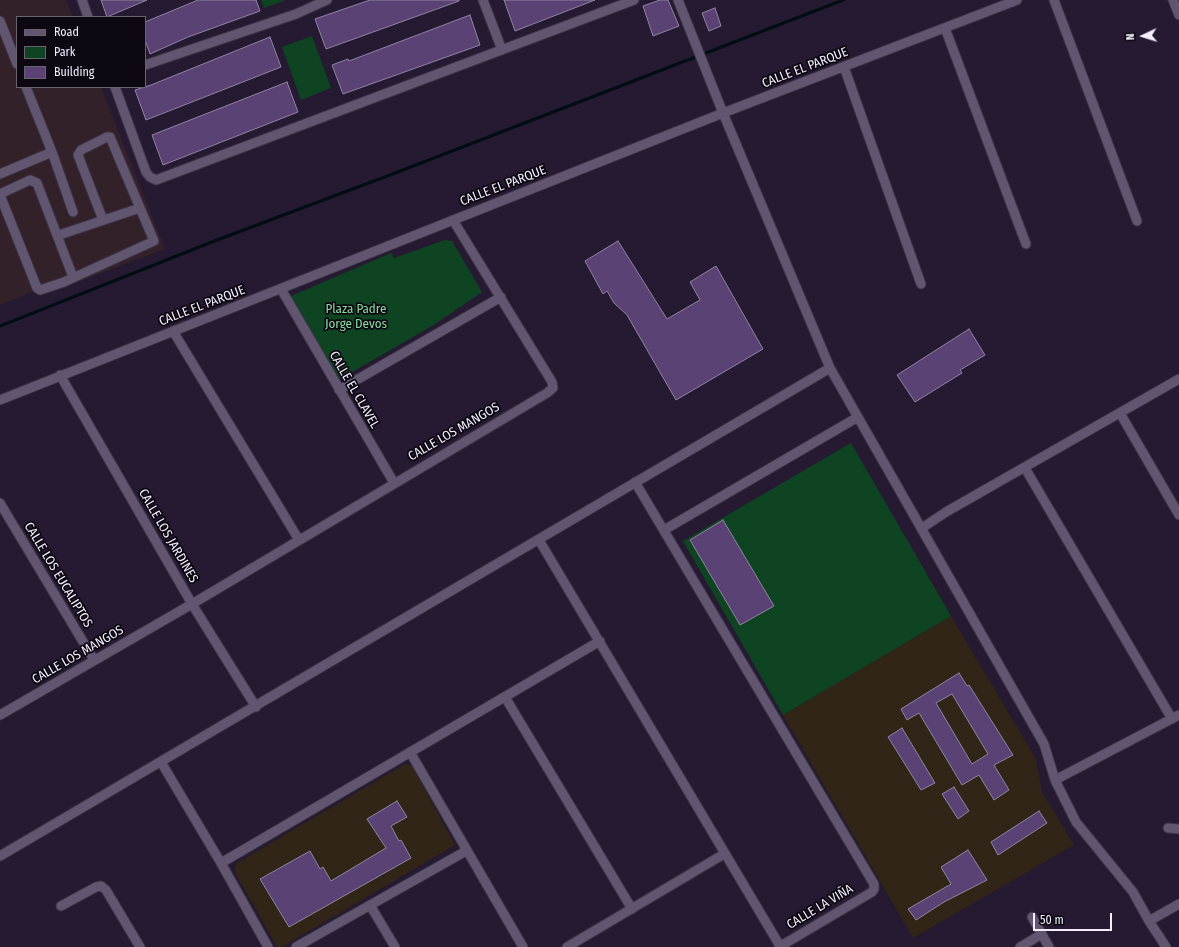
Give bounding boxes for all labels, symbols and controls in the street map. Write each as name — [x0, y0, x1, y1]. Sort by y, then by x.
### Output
legend — [16, 16, 146, 88]
north arrow — [1123, 16, 1163, 56]
text: Road — [54, 25, 79, 39]
text: N — [1124, 33, 1137, 41]
street label: CALLE EL PARQUE — [760, 44, 850, 92]
text: Park — [54, 45, 75, 59]
text: Building — [54, 65, 94, 79]
street label: CALLE EL PARQUE — [458, 162, 548, 210]
street label: CALLE EL PARQUE — [157, 282, 247, 330]
park label: Plaza Padre Jorge Devos — [325, 301, 387, 332]
street label: CALLE EL CLAVEL — [326, 349, 382, 431]
street label: CALLE LOS MANGOS — [406, 399, 502, 465]
street label: CALLE LOS JARDINES — [135, 486, 201, 586]
street label: CALLE LOS EUCALIPTOS — [20, 520, 96, 630]
street label: CALLE LOS MANGOS — [30, 622, 126, 688]
street label: CALLE LA VIÑA — [784, 881, 856, 933]
scale bar — [1035, 905, 1114, 931]
text: 50 m — [1040, 913, 1064, 927]

